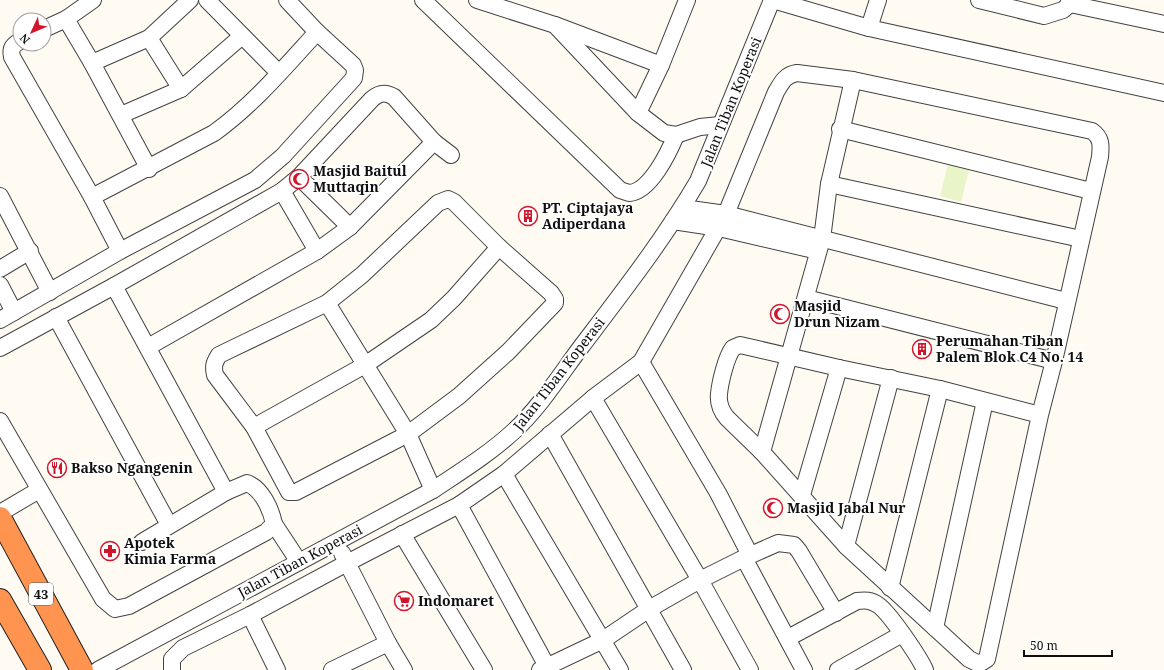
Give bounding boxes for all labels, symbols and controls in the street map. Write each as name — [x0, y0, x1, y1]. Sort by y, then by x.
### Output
north arrow — [12, 12, 52, 52]
text: N — [16, 31, 33, 48]
street label: Jalan Tiban Koperasi — [695, 33, 766, 171]
place label: Masjid Baitul Muttaqin — [313, 161, 407, 196]
mosque icon: Masjid Baitul Muttaqin — [288, 168, 310, 190]
place label: PT. Ciptajaya Adiperdana — [542, 198, 633, 233]
building icon: PT. Ciptajaya Adiperdana — [517, 205, 539, 227]
place label: Masjid Drun Nizam — [794, 296, 880, 331]
mosque icon: Masjid Drun Nizam — [769, 303, 791, 325]
street label: Jalan Tiban Koperasi — [508, 313, 609, 435]
place label: Perumahan Tiban Palem Blok C4 No. 14 — [936, 331, 1083, 366]
building icon: Perumahan Tiban Palem Blok C4 No. 14 — [911, 338, 933, 360]
restaurant icon: Bakso Ngangenin — [46, 457, 68, 479]
place label: Bakso Ngangenin — [71, 458, 193, 477]
mosque icon: Masjid Jabal Nur — [762, 497, 784, 519]
place label: Masjid Jabal Nur — [787, 498, 906, 517]
street label: Jalan Tiban Koperasi — [233, 519, 366, 602]
place label: Apotek Kimia Farma — [124, 533, 216, 568]
pharmacy icon: Apotek Kimia Farma — [99, 540, 121, 562]
road number: 43 — [29, 583, 53, 605]
supermarket icon: Indomaret — [393, 590, 415, 612]
place label: Indomaret — [418, 591, 494, 610]
scale bar — [1024, 632, 1112, 658]
text: 50 m — [1030, 637, 1058, 654]

